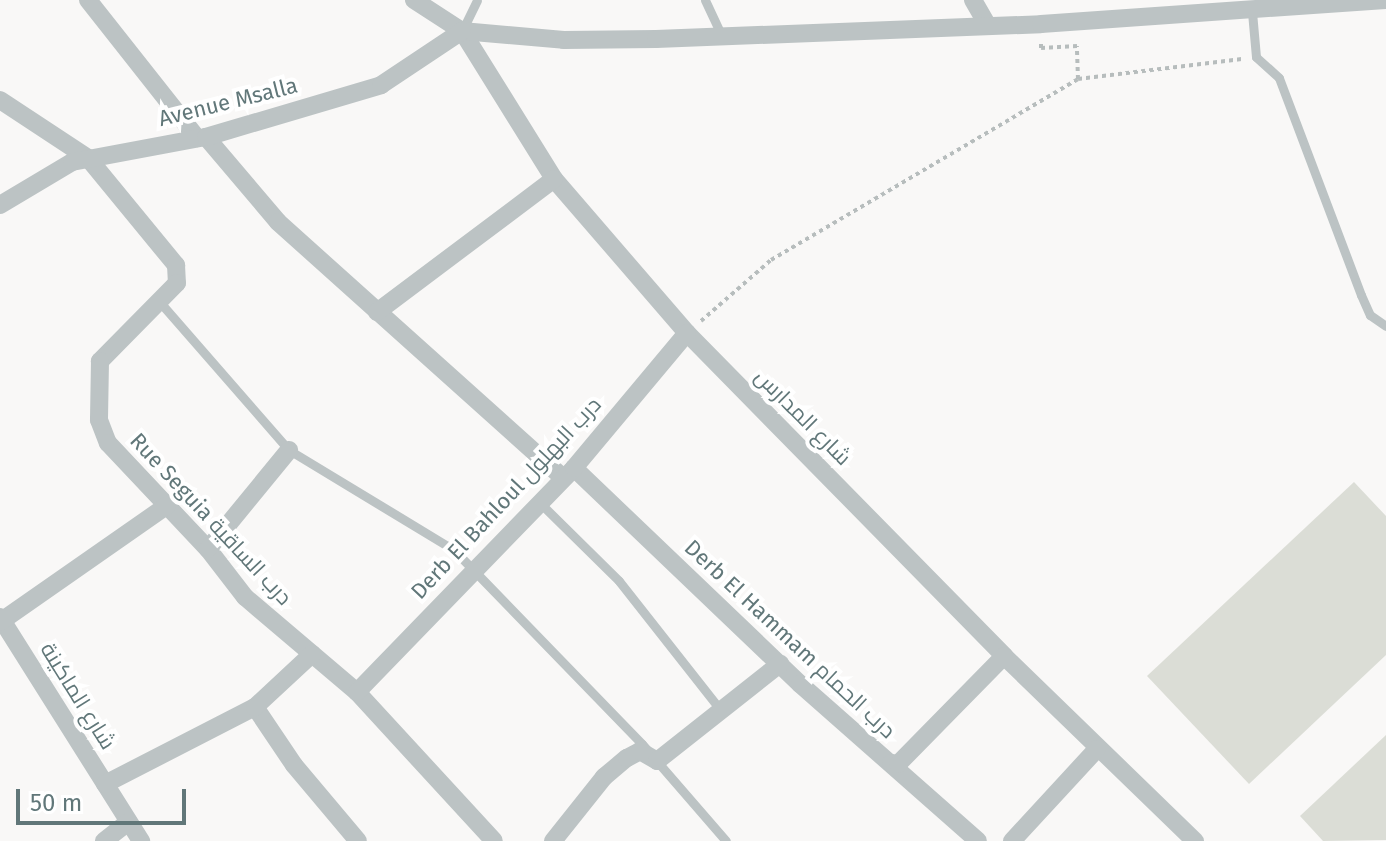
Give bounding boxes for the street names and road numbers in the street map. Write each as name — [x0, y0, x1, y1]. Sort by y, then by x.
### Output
street label: Avenue Msalla — [156, 72, 300, 132]
street label: شارع المدارس — [749, 363, 857, 471]
street label: Derb El Bahloul درب البهلول — [405, 391, 607, 605]
street label: Rue Seguia درب الساقية — [124, 428, 298, 610]
street label: Derb El Hammam درب الحمام — [679, 534, 901, 744]
street label: شارع الماكينة — [35, 638, 121, 754]

